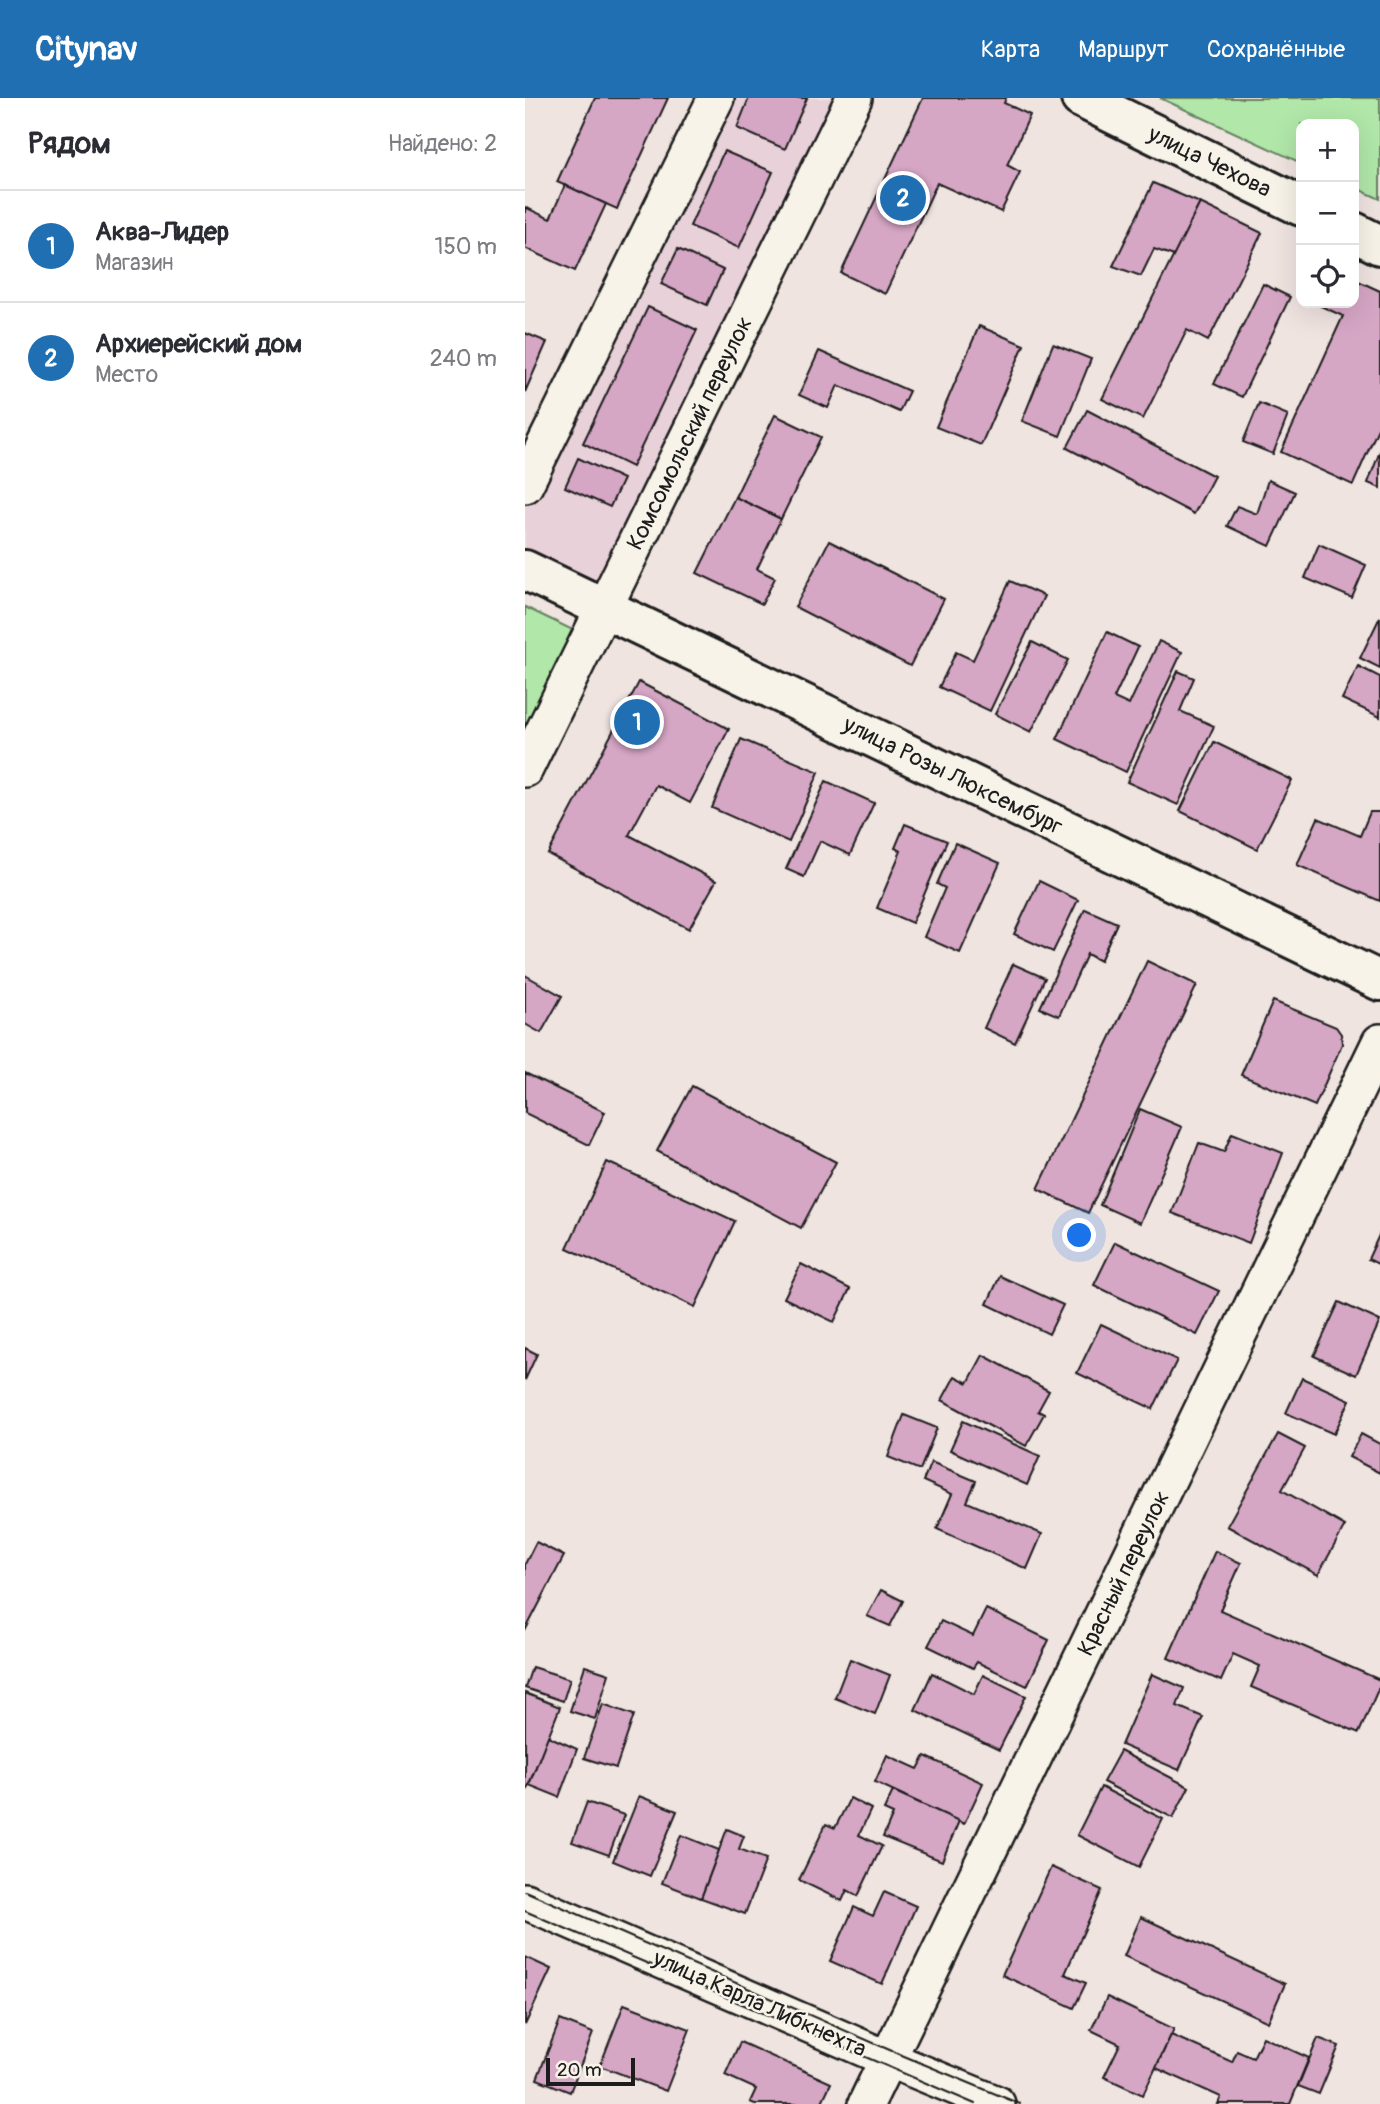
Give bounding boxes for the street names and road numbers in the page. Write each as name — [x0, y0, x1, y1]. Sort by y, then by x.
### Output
street label: улица Чехова — [1143, 119, 1276, 204]
street label: Комсомольский переулок — [620, 312, 759, 555]
street label: улица Розы Люксембург — [837, 709, 1067, 841]
street label: Красный переулок — [1071, 1486, 1176, 1661]
street label: улица Карла Либкнехта — [648, 1943, 871, 2064]

